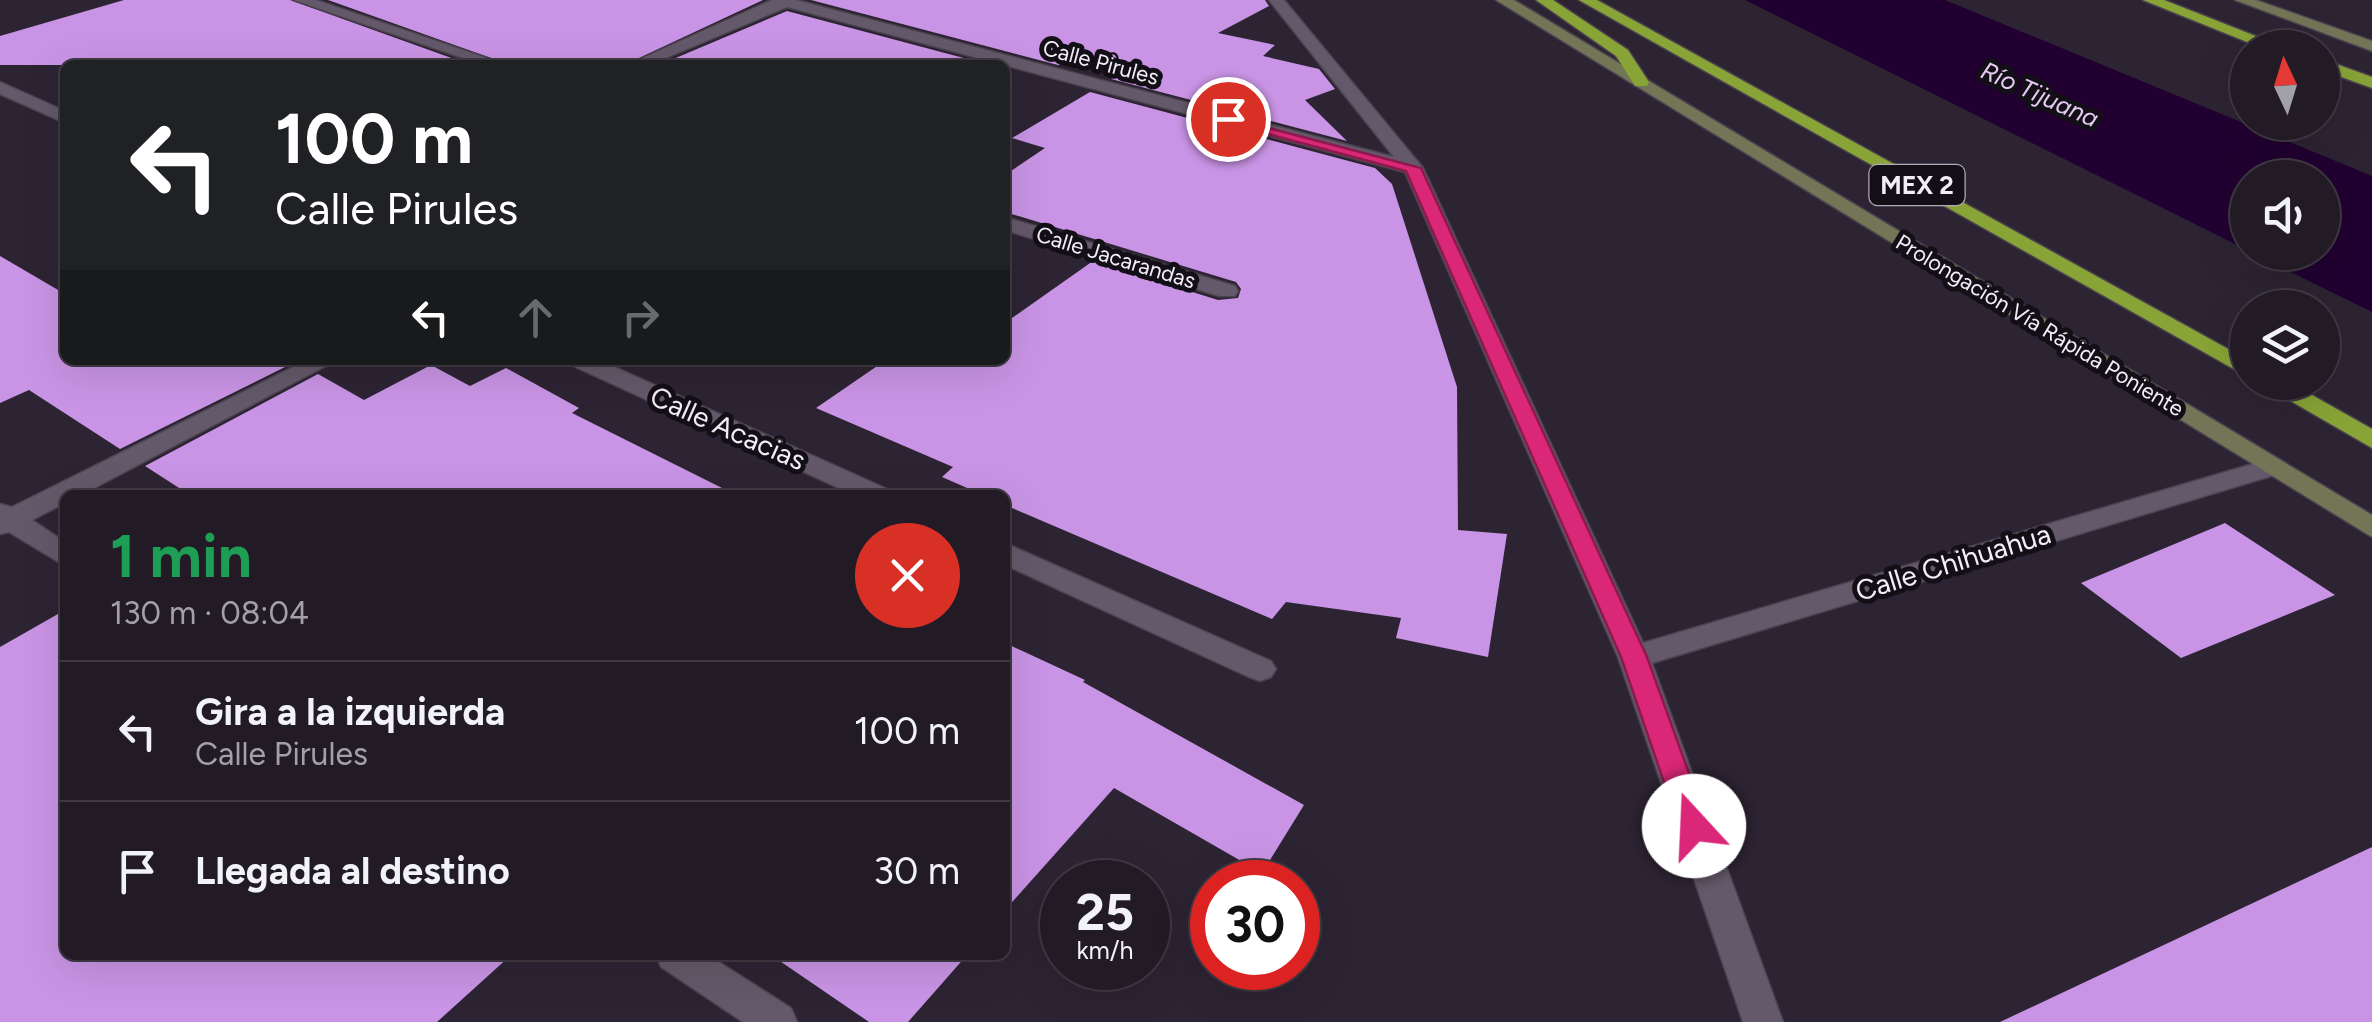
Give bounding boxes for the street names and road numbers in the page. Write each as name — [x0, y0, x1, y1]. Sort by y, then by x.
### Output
street label: Calle Pirules — [1040, 34, 1162, 91]
road number: MEX 2 — [1870, 165, 1964, 205]
street label: Calle Jacarandas — [1033, 220, 1199, 295]
street label: Prolongación Vía Rápida Poniente — [1891, 229, 2189, 422]
street label: Calle Acacias — [645, 379, 811, 477]
street label: Calle Chihuahua — [1851, 516, 2055, 608]

